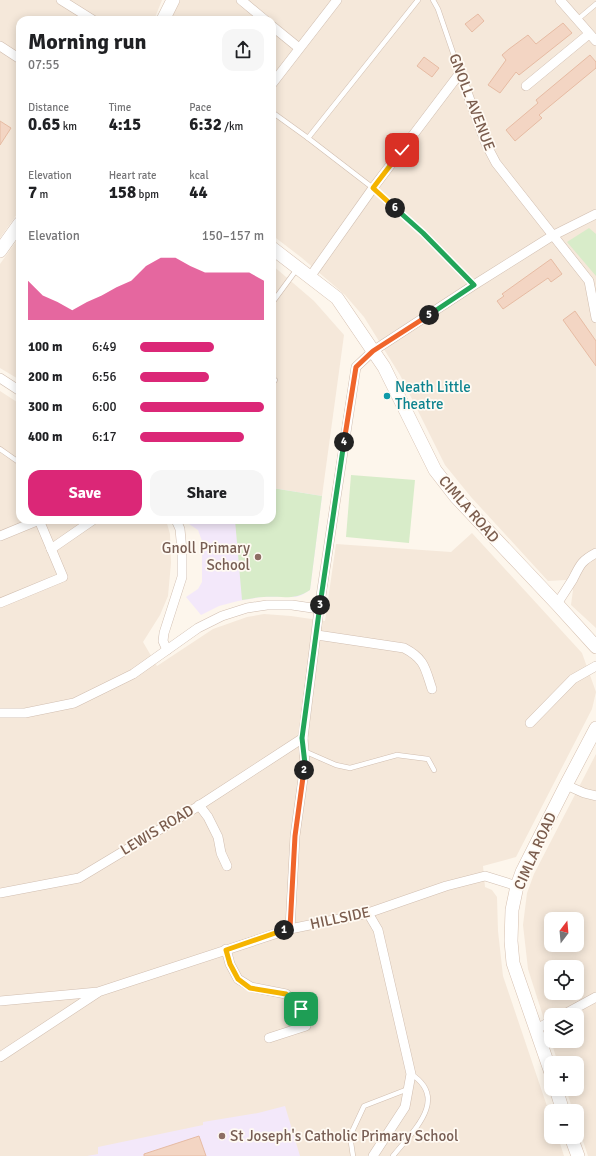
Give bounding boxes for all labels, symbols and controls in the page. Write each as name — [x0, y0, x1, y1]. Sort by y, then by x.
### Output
text: Morning run — [28, 28, 147, 55]
button: share — [222, 29, 264, 71]
street label: GNOLL AVENUE — [445, 51, 499, 153]
text: 07:55 — [28, 57, 60, 73]
text: Distance — [28, 101, 69, 114]
text: Time — [109, 101, 131, 114]
text: Pace — [189, 101, 212, 114]
text: 0.65 — [28, 114, 60, 135]
text: 4:15 — [109, 114, 141, 135]
text: 6:32 — [189, 114, 222, 135]
text: km — [60, 120, 77, 133]
text: /km — [222, 120, 243, 133]
pin — [385, 133, 419, 167]
icon: check — [391, 139, 413, 161]
text: Elevation — [28, 169, 72, 182]
text: Heart rate — [109, 169, 156, 182]
text: kcal — [189, 169, 209, 182]
text: 7 — [28, 182, 37, 203]
text: 158 — [109, 182, 136, 203]
text: 44 — [189, 182, 208, 203]
text: m — [37, 188, 48, 201]
text: bpm — [136, 188, 159, 201]
pin: 6 — [385, 198, 405, 218]
text: 6 — [392, 201, 398, 214]
text: Elevation — [28, 228, 80, 244]
text: 150–157 m — [202, 228, 264, 244]
pin: 5 — [419, 305, 439, 325]
text: 5 — [426, 308, 432, 321]
text: 100 m — [28, 339, 62, 355]
text: 6:49 — [92, 339, 117, 355]
text: 200 m — [28, 369, 62, 385]
text: 6:56 — [92, 369, 117, 385]
place label: Neath Little Theatre — [395, 378, 471, 413]
marker: Neath Little Theatre — [382, 391, 392, 401]
text: 300 m — [28, 399, 62, 415]
text: 6:00 — [92, 399, 117, 415]
text: 400 m — [28, 429, 62, 445]
text: 6:17 — [92, 429, 117, 445]
pin: 4 — [334, 432, 354, 452]
text: 4 — [341, 435, 347, 448]
button: Save — [28, 470, 142, 516]
button: Share — [150, 470, 264, 516]
street label: CIMLA ROAD — [435, 472, 503, 546]
place label: Gnoll Primary School — [162, 539, 250, 574]
marker: Gnoll Primary School — [253, 552, 263, 562]
pin: 3 — [310, 595, 330, 615]
text: 3 — [317, 598, 323, 611]
pin: 2 — [294, 760, 314, 780]
text: 2 — [301, 763, 307, 776]
street label: LEWIS ROAD — [117, 801, 197, 859]
street label: CIMLA ROAD — [510, 809, 560, 893]
street label: HILLSIDE — [308, 903, 372, 933]
north arrow — [544, 912, 584, 952]
map controls — [544, 912, 584, 1144]
pin: 1 — [274, 920, 294, 940]
text: 1 — [281, 923, 287, 936]
button: locate — [544, 960, 584, 1000]
pin — [284, 992, 318, 1026]
icon: arrive — [290, 998, 312, 1020]
button: layers — [544, 1008, 584, 1048]
button: + — [544, 1056, 584, 1096]
button: − — [544, 1104, 584, 1144]
place label: St Joseph's Catholic Primary School — [230, 1127, 458, 1145]
marker: St Joseph's Catholic Primary School — [217, 1131, 227, 1141]

